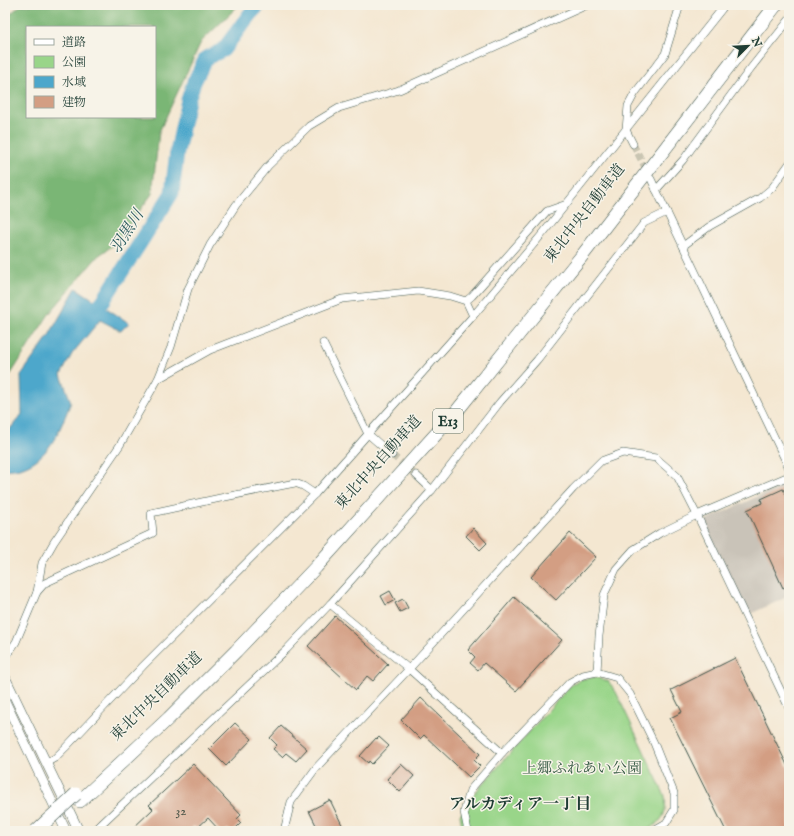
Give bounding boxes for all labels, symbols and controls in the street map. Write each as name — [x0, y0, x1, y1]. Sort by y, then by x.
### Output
legend — [26, 26, 156, 118]
north arrow — [728, 26, 768, 66]
text: N — [747, 34, 765, 50]
text: 道路 — [62, 35, 86, 50]
text: 公園 — [62, 55, 86, 70]
text: 水域 — [62, 75, 86, 90]
text: 建物 — [62, 95, 86, 110]
street label: 東北中央自動車道 — [540, 160, 629, 266]
water label: 羽黒川 — [106, 205, 150, 258]
road number: E13 — [433, 409, 463, 433]
street label: 東北中央自動車道 — [331, 411, 426, 513]
street label: 東北中央自動車道 — [107, 648, 206, 745]
park label: 上郷ふれあい公園 — [522, 759, 642, 778]
district label: アルカディア一丁目 — [449, 795, 591, 815]
house number: 32 — [176, 803, 186, 820]

